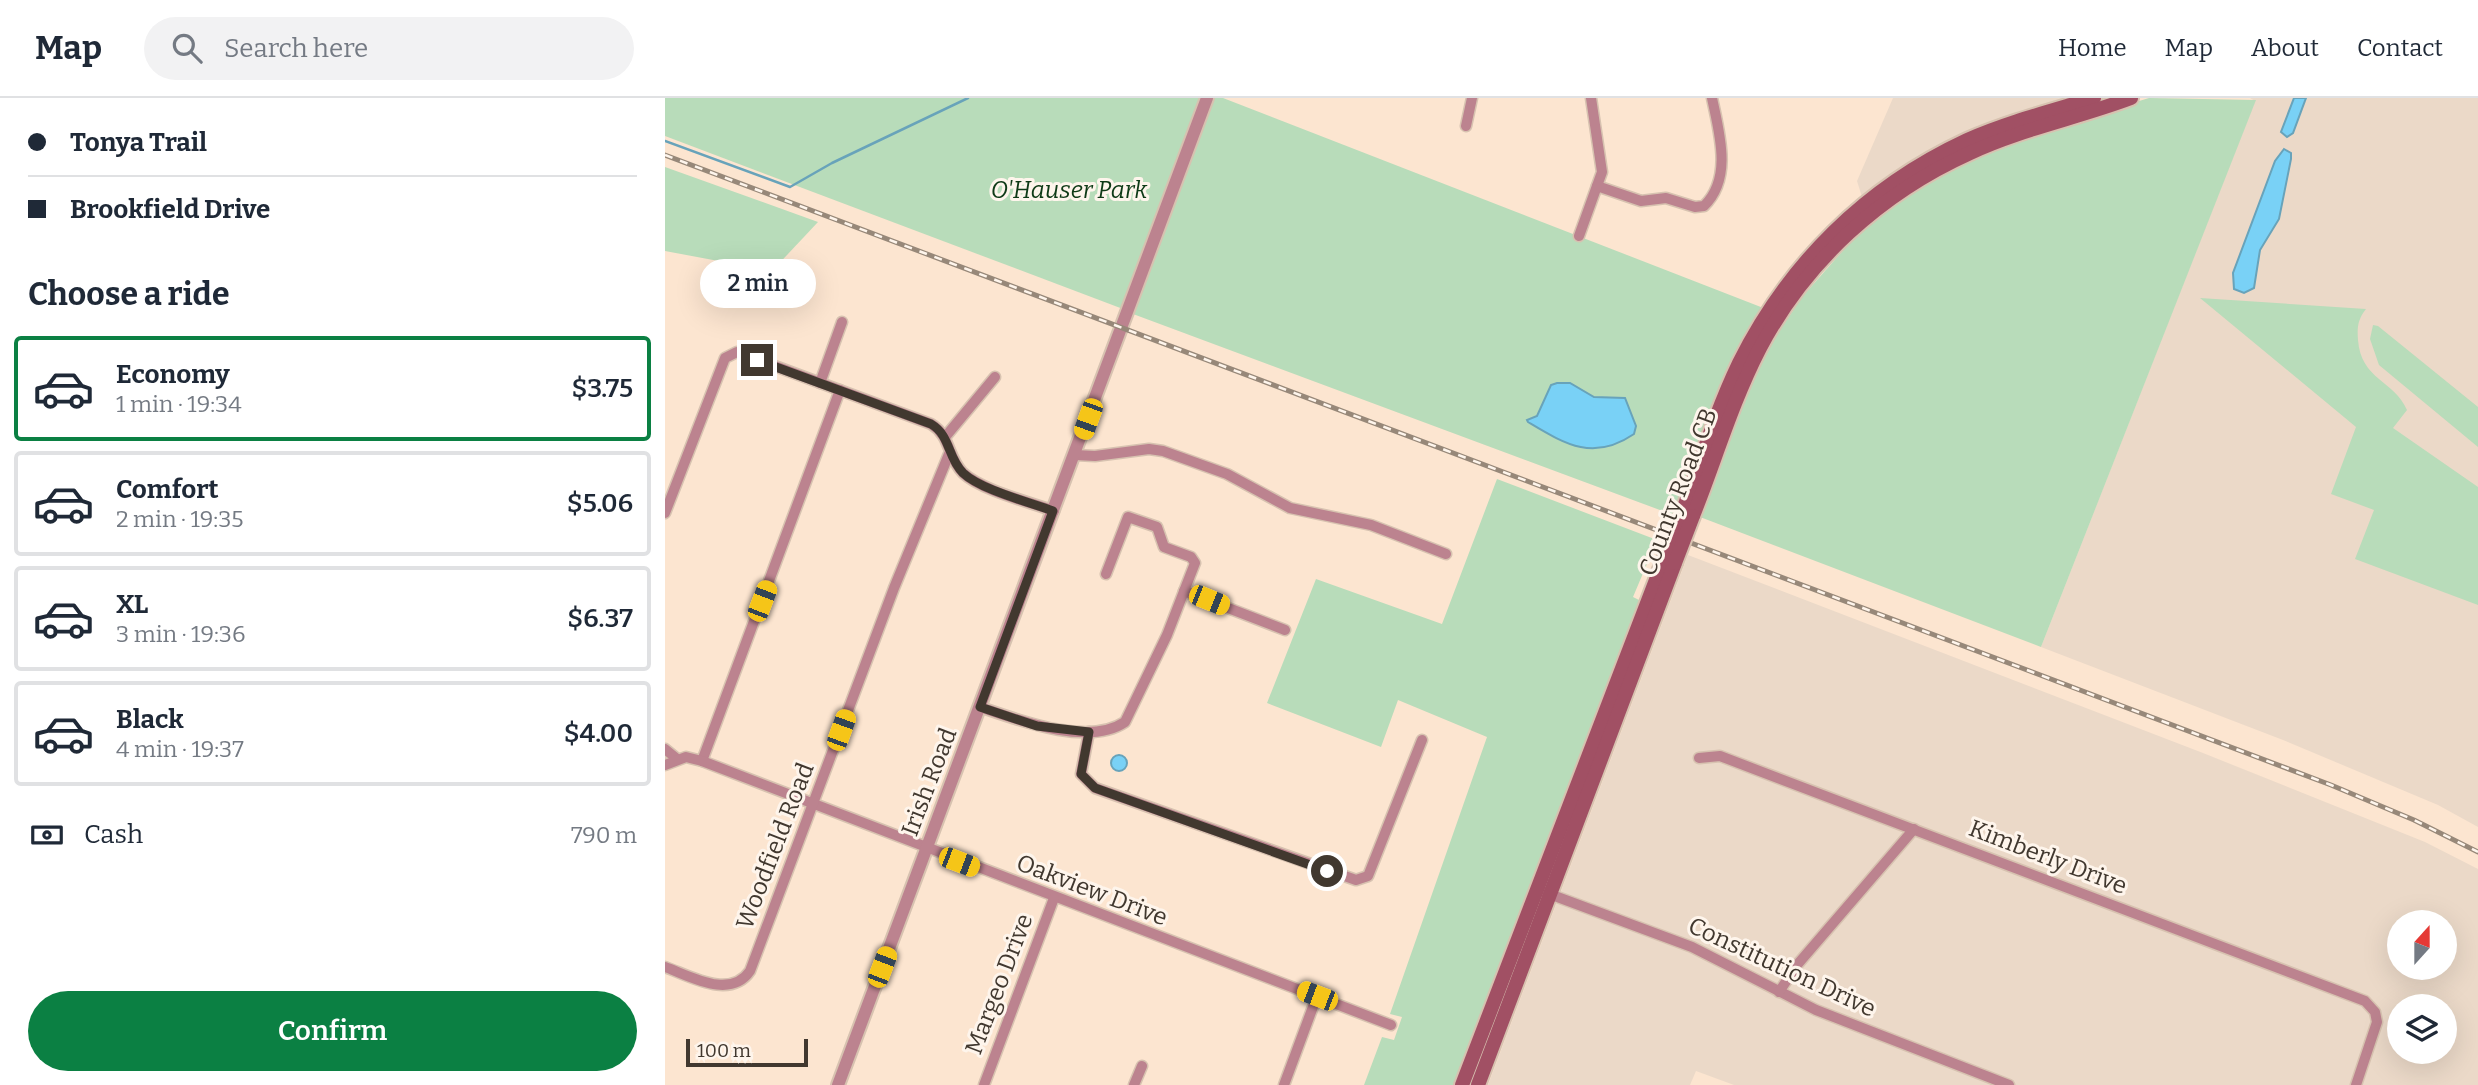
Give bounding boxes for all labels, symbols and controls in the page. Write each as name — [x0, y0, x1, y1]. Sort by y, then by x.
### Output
search box — [144, 17, 634, 80]
text: Map — [35, 28, 102, 68]
icon: search — [168, 29, 206, 67]
text: Search here — [224, 33, 368, 64]
text: Home — [2058, 34, 2127, 62]
text: Map — [2165, 34, 2213, 62]
text: About — [2251, 34, 2319, 62]
text: Contact — [2357, 34, 2443, 62]
text: Tonya Trail — [70, 127, 207, 158]
park label: O'Hauser Park — [991, 176, 1148, 204]
text: Brookfield Drive — [70, 194, 270, 225]
callout: 2 min — [699, 258, 815, 308]
text: 2 min — [728, 269, 788, 297]
text: Choose a ride — [28, 275, 229, 313]
route end — [741, 344, 773, 376]
icon: car — [32, 357, 95, 420]
text: Economy — [116, 359, 230, 390]
text: $3.75 — [571, 373, 633, 404]
text: 1 min · 19:34 — [116, 390, 242, 418]
car — [1071, 396, 1106, 442]
street label: County Road CB — [1633, 404, 1723, 580]
icon: car — [32, 472, 95, 535]
text: Comfort — [116, 474, 219, 505]
text: $5.06 — [567, 488, 633, 519]
text: 2 min · 19:35 — [116, 505, 244, 533]
car — [745, 578, 780, 624]
car — [1186, 582, 1233, 618]
icon: car — [32, 587, 95, 650]
text: XL — [116, 589, 148, 620]
text: $6.37 — [567, 603, 633, 634]
text: 3 min · 19:36 — [116, 620, 245, 648]
icon: car — [32, 702, 95, 765]
text: Black — [116, 704, 184, 735]
car — [824, 707, 859, 753]
text: $4.00 — [564, 718, 633, 749]
street label: Irish Road — [896, 724, 962, 840]
text: 4 min · 19:37 — [116, 735, 244, 763]
street label: Woodfield Road — [730, 759, 820, 933]
street label: Kimberly Drive — [1965, 814, 2131, 900]
icon: cash — [28, 816, 66, 854]
text: Cash — [84, 819, 143, 850]
text: 790 m — [571, 821, 637, 849]
car — [936, 845, 983, 879]
street label: Oakview Drive — [1013, 848, 1171, 932]
route start — [1311, 855, 1343, 887]
street label: Margeo Drive — [959, 910, 1039, 1058]
north arrow — [2387, 910, 2457, 980]
map controls — [2387, 910, 2457, 1064]
street label: Constitution Drive — [1684, 911, 1880, 1023]
car — [865, 944, 900, 990]
car — [1294, 979, 1341, 1013]
button: Confirm — [28, 991, 637, 1071]
button: layers — [2387, 994, 2457, 1064]
scale bar — [686, 1036, 809, 1068]
text: 100 m — [697, 1039, 751, 1062]

